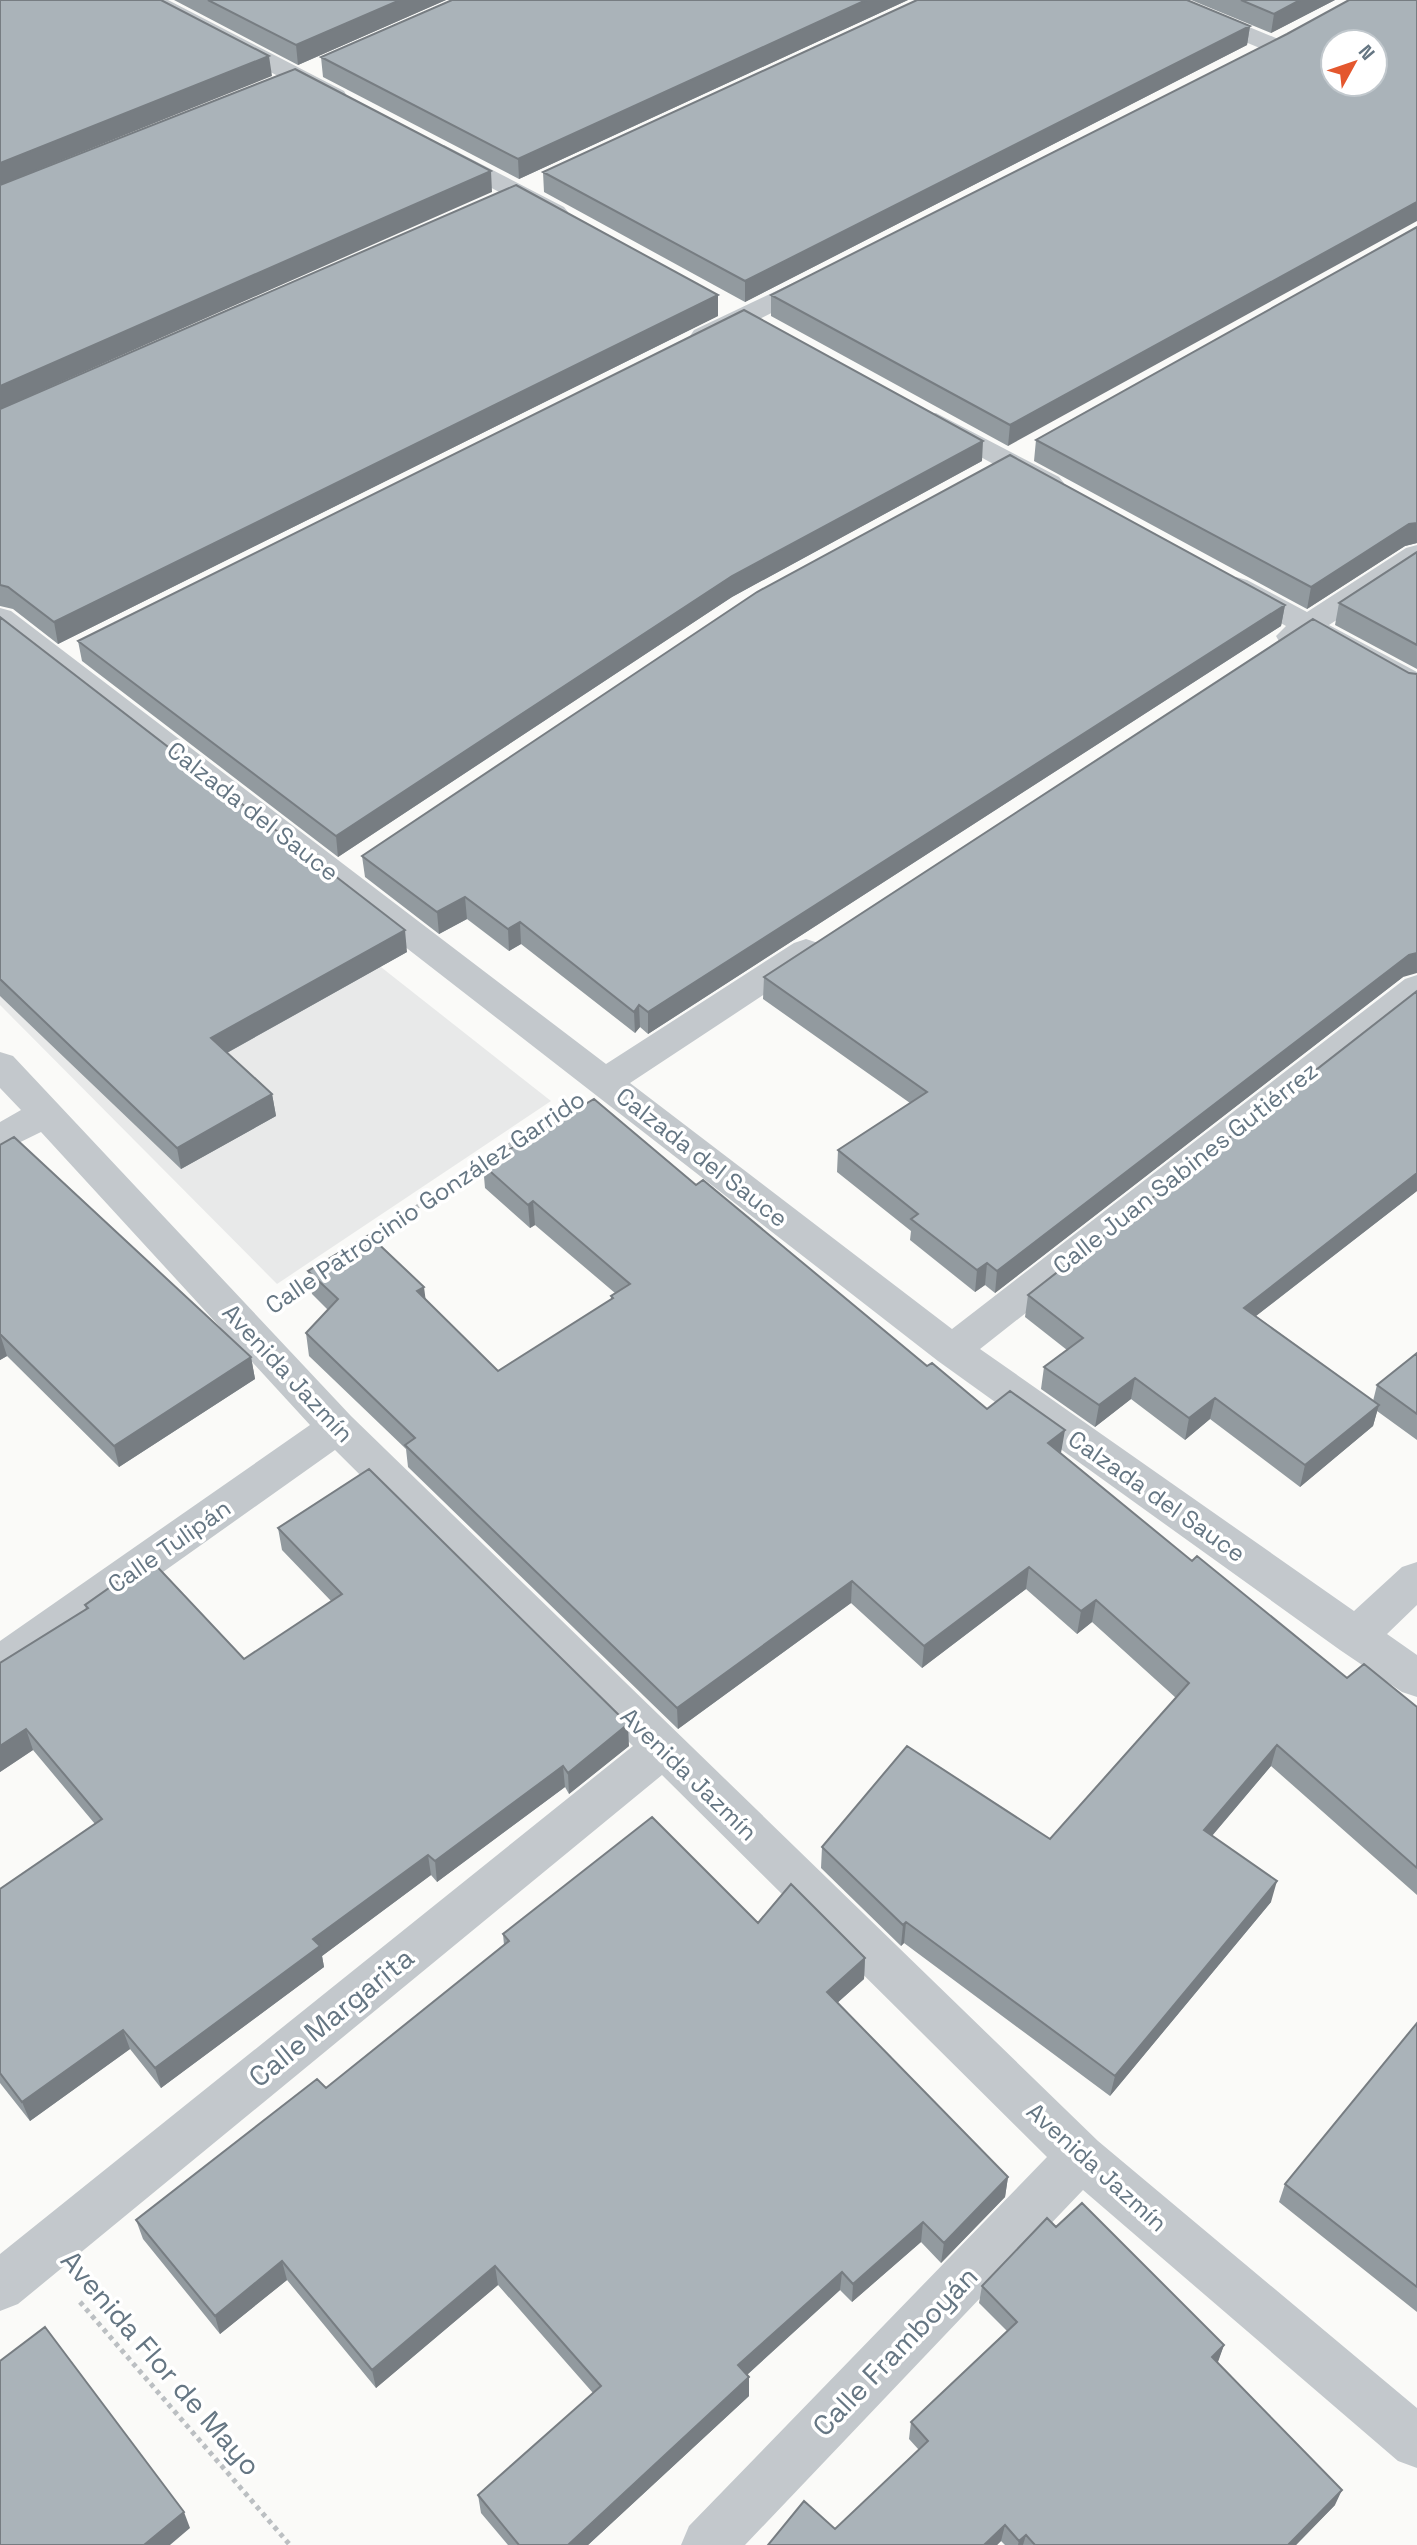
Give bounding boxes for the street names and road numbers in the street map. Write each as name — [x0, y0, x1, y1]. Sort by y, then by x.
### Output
street label: Calzada del Sauce — [161, 734, 345, 888]
street label: Calle Juan Sabines Gutiérrez — [1046, 1055, 1324, 1281]
street label: Calzada del Sauce — [610, 1080, 794, 1234]
street label: Calle Patrocinio González Garrido — [259, 1083, 591, 1321]
street label: Avenida Jazmín — [216, 1297, 360, 1449]
street label: Calzada del Sauce — [1062, 1423, 1252, 1569]
street label: Calle Tulipán — [101, 1492, 237, 1600]
street label: Avenida Jazmín — [614, 1701, 764, 1847]
street label: Calle Margarita — [241, 1939, 421, 2095]
street label: Avenida Jazmín — [1020, 2096, 1174, 2238]
street label: Avenida Flor de Mayo — [53, 2243, 269, 2483]
street label: Calle Framboyán — [805, 2258, 985, 2444]

